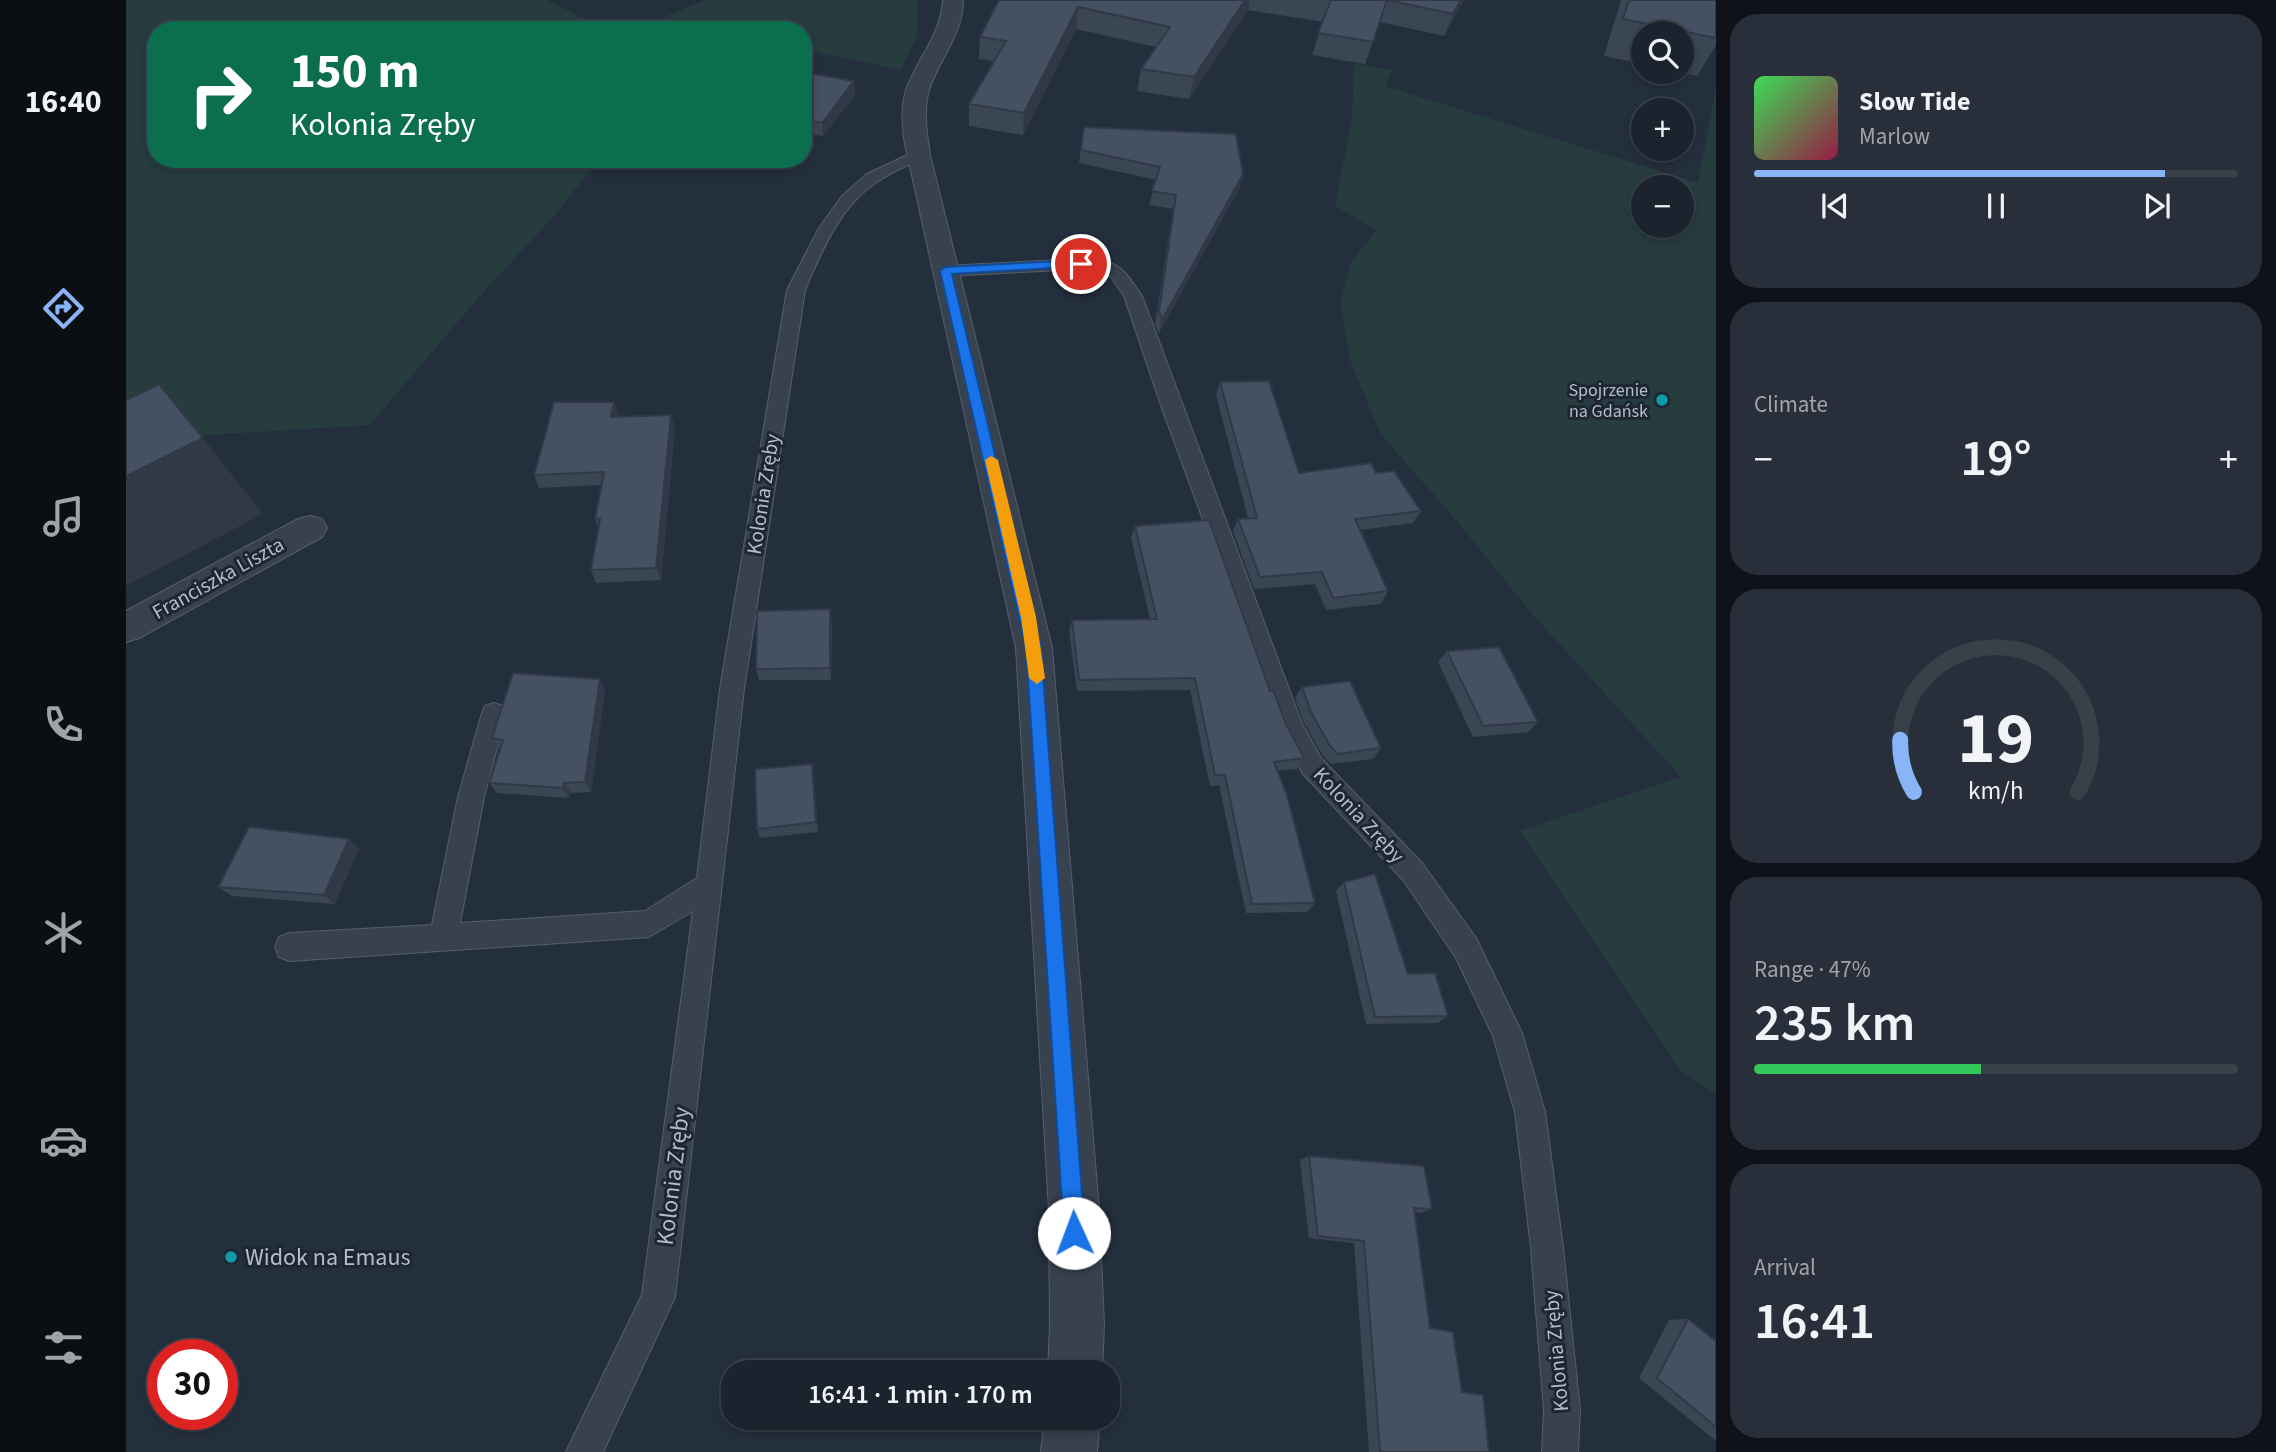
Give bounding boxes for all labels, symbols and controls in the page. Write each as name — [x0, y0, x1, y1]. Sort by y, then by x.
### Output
map controls — [1631, 21, 1694, 238]
button: search — [1631, 21, 1694, 84]
text: 150 m — [290, 37, 419, 107]
icon: right — [175, 49, 266, 140]
text: 16:40 — [24, 79, 102, 125]
text: Slow Tide — [1859, 83, 1970, 120]
button: + — [1631, 98, 1694, 161]
text: Kolonia Zręby — [290, 102, 475, 148]
text: Marlow — [1859, 120, 1930, 153]
button: − — [1631, 175, 1694, 238]
icon: previous — [1816, 187, 1854, 225]
icon: pause — [1977, 187, 2015, 225]
icon: next — [2138, 187, 2176, 225]
pin — [1051, 234, 1111, 294]
icon: arrive — [1062, 245, 1100, 283]
icon: directions — [39, 284, 88, 333]
place label: Spojrzenie na Gdańsk — [1568, 378, 1648, 424]
text: Climate — [1754, 388, 1828, 421]
marker: Spojrzenie na Gdańsk — [1654, 392, 1670, 408]
text: 19° — [1960, 422, 2032, 496]
street label: Kolonia Zręby — [739, 431, 787, 556]
text: − — [1754, 433, 1773, 487]
text: + — [2219, 433, 2238, 487]
icon: music — [39, 492, 88, 541]
street label: Franciszka Liszta — [147, 529, 289, 627]
text: 19 — [1958, 687, 2034, 791]
icon: phone — [39, 700, 88, 749]
street label: Kolonia Zręby — [1307, 760, 1412, 870]
text: km/h — [1968, 773, 2024, 809]
icon: climate — [39, 908, 88, 957]
text: Range · 47% — [1754, 953, 1871, 986]
text: 235 km — [1754, 987, 1915, 1061]
street label: Kolonia Zręby — [648, 1105, 699, 1247]
icon: car — [39, 1116, 88, 1165]
position arrow — [1037, 1196, 1111, 1270]
place label: Widok na Emaus — [245, 1240, 411, 1275]
marker: Widok na Emaus — [223, 1249, 239, 1265]
text: Arrival — [1754, 1251, 1816, 1284]
text: 16:41 — [1754, 1285, 1875, 1359]
street label: Kolonia Zręby — [1536, 1289, 1576, 1413]
icon: filters — [39, 1323, 88, 1372]
speed limit sign: 30 — [147, 1339, 238, 1430]
text: 16:41 · 1 min · 170 m — [808, 1376, 1033, 1413]

